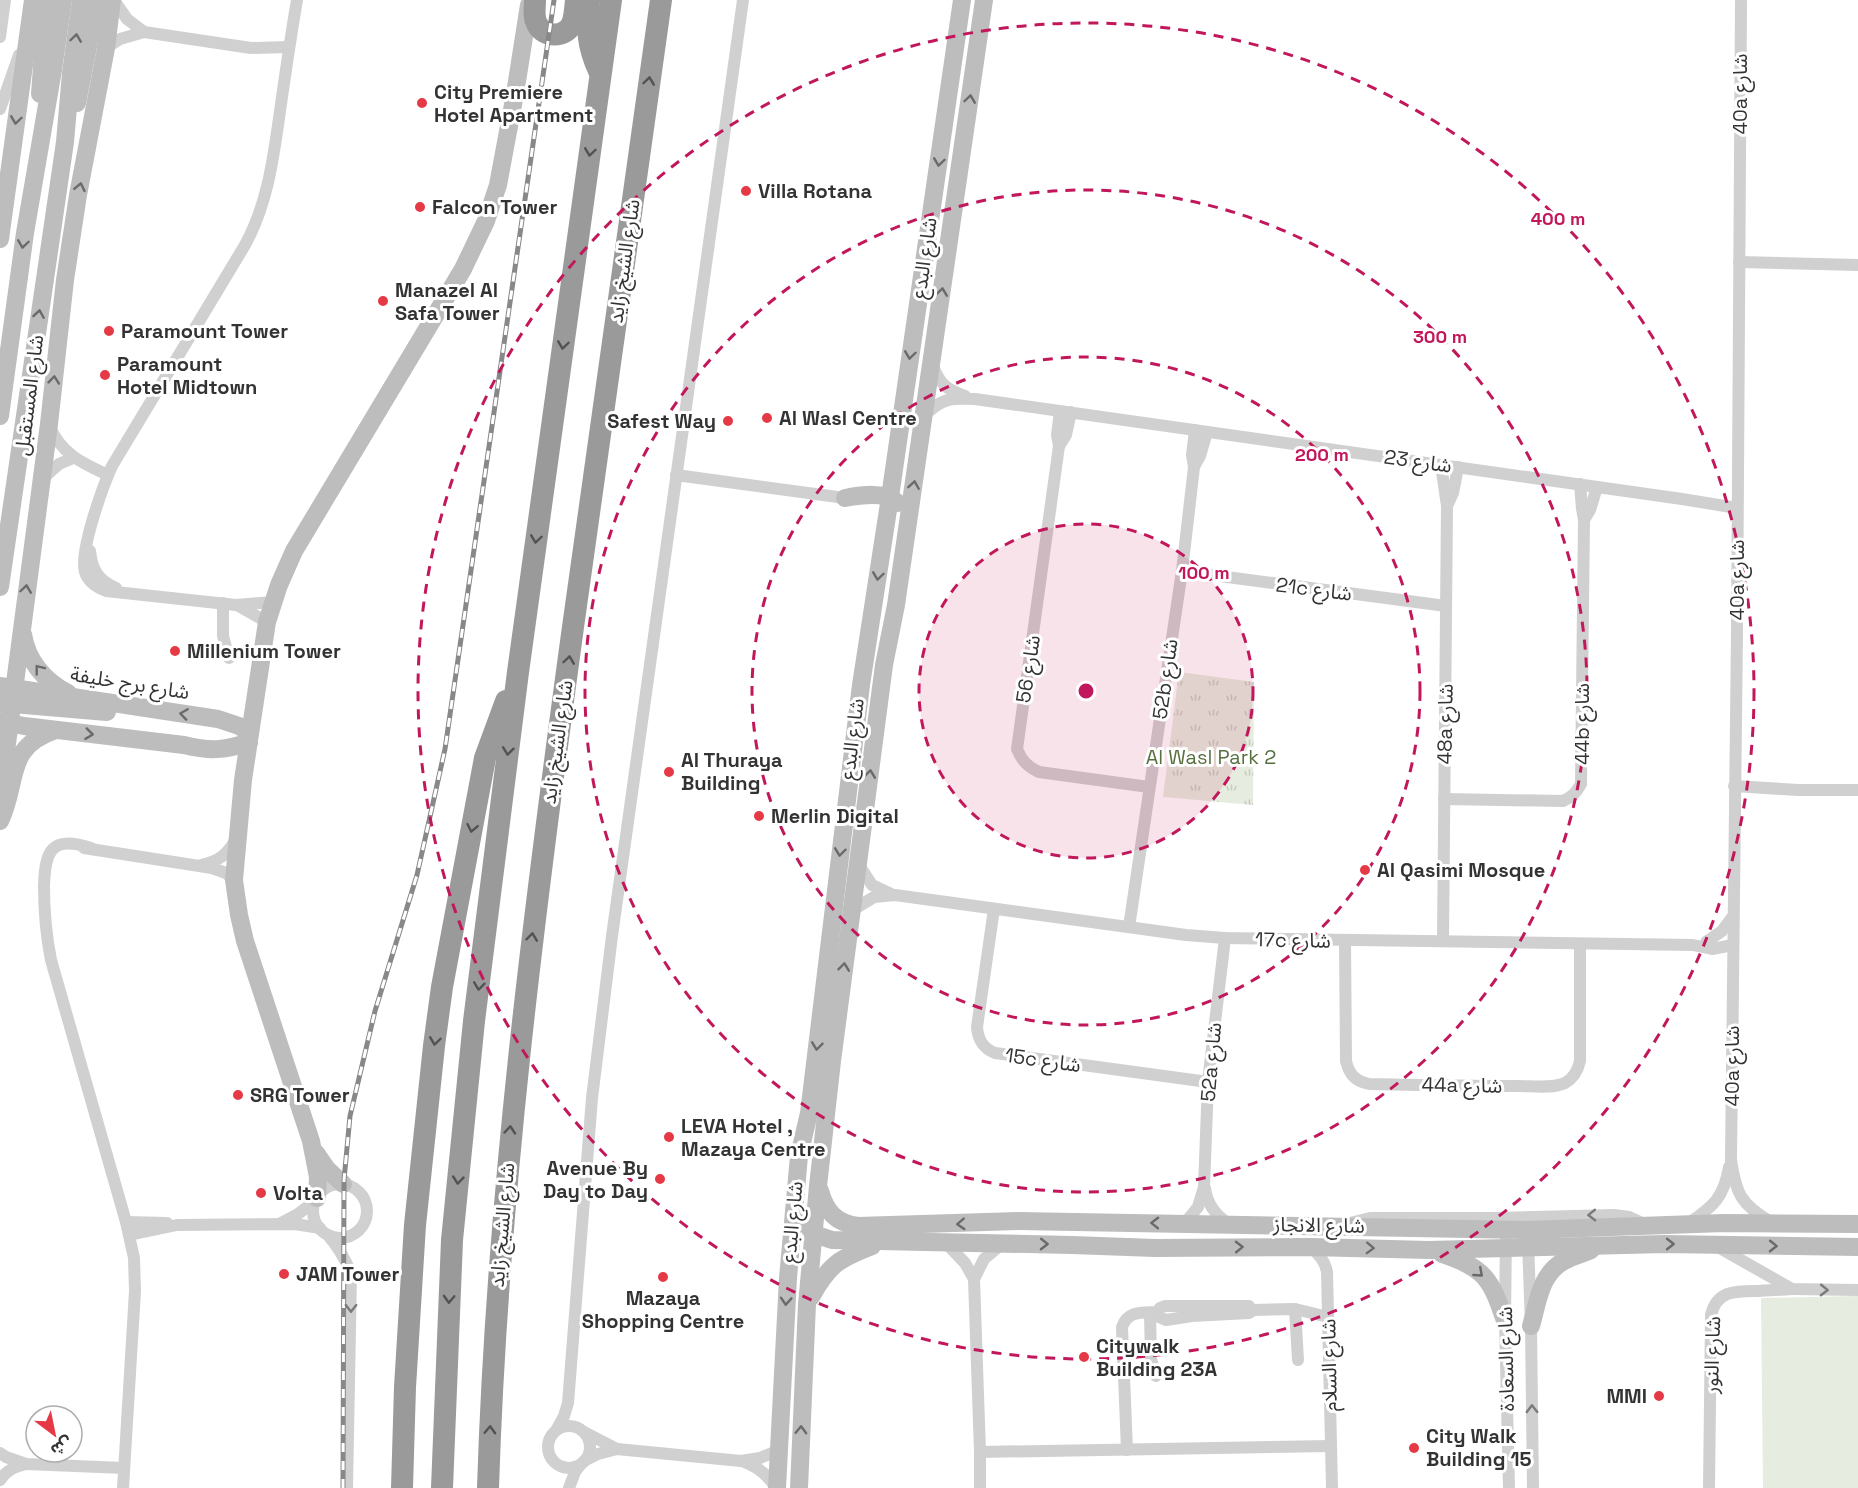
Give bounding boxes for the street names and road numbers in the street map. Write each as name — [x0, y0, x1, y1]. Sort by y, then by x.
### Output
street label: 40a شارع — [1727, 54, 1755, 134]
street label: شارع الشيخ زايد — [602, 197, 648, 325]
street label: شارع البدع — [905, 216, 945, 301]
street label: شارع المستقبل — [9, 333, 51, 457]
street label: شارع 23 — [1382, 443, 1454, 481]
street label: 40a شارع — [1724, 540, 1752, 620]
street label: 21c شارع — [1274, 571, 1354, 609]
street label: شارع 56 — [1010, 633, 1048, 705]
street label: 52b شارع — [1146, 637, 1185, 721]
street label: شارع برج خليفة — [68, 661, 191, 707]
street label: شارع الشيخ زايد — [535, 678, 581, 806]
street label: 48a شارع — [1431, 683, 1461, 765]
street label: 44b شارع — [1569, 683, 1597, 765]
street label: شارع البدع — [834, 697, 872, 781]
street label: 17c شارع — [1255, 926, 1331, 956]
street label: 52a شارع — [1195, 1021, 1229, 1103]
street label: 40a شارع — [1719, 1026, 1747, 1106]
street label: 15c شارع — [1003, 1042, 1083, 1080]
street label: 44a شارع — [1421, 1071, 1503, 1101]
street label: شارع الشيخ زايد — [484, 1162, 522, 1289]
street label: شارع البدع — [775, 1180, 811, 1264]
street label: شارع الانجاز — [1272, 1211, 1365, 1241]
street label: شارع السعادة — [1492, 1306, 1522, 1412]
street label: شارع النور — [1698, 1316, 1728, 1395]
street label: شارع السلام — [1315, 1318, 1345, 1412]

